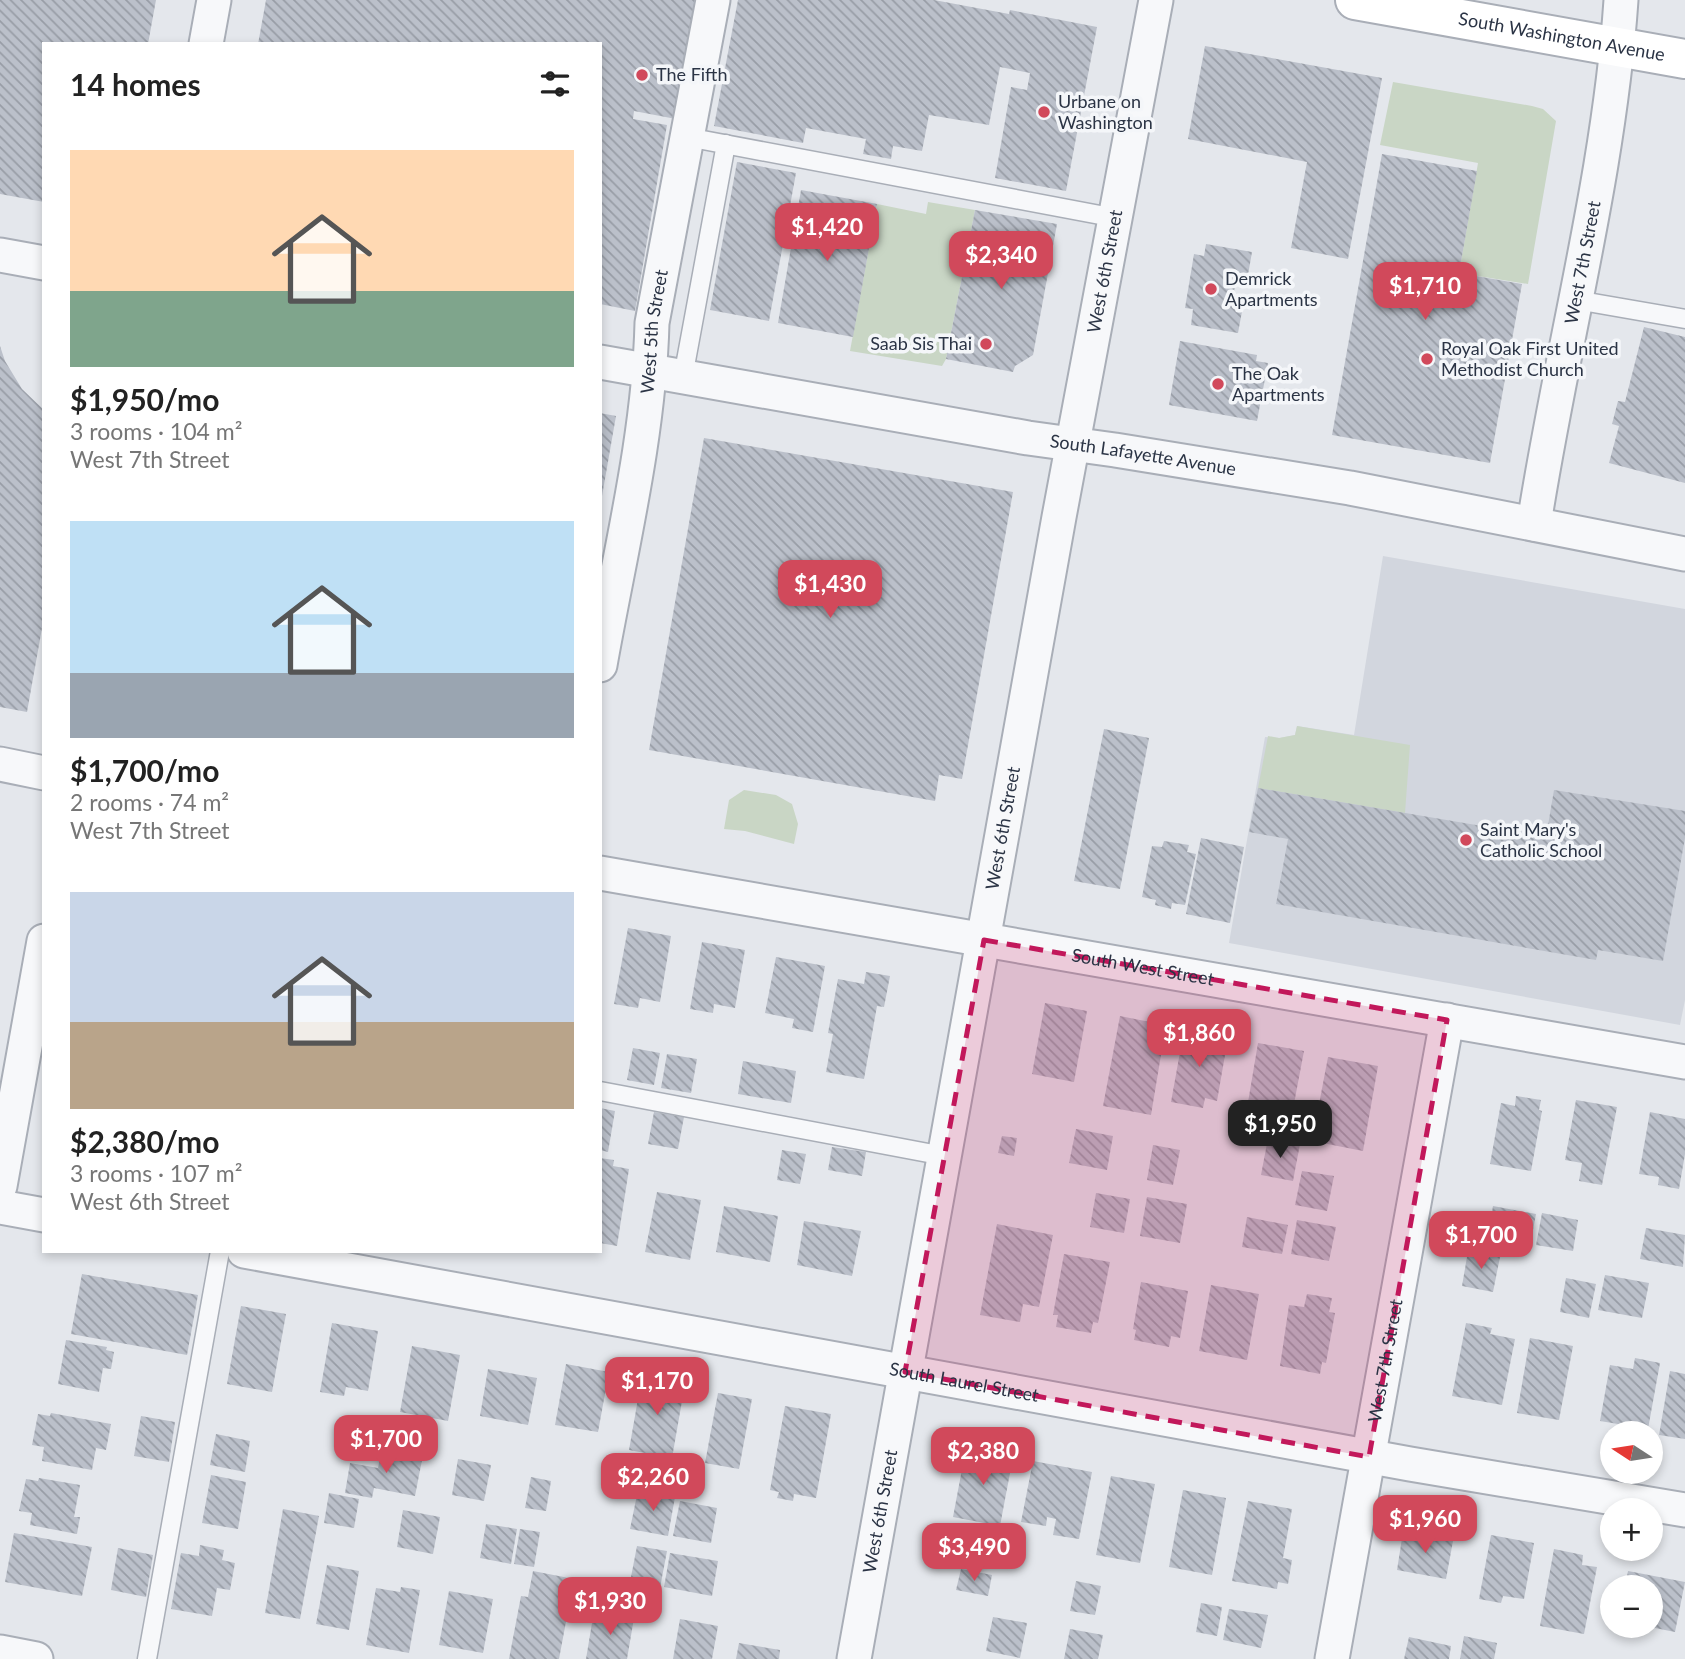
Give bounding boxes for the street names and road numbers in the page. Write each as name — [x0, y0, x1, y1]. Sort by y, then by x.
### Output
street label: South Washington Avenue — [1457, 7, 1667, 65]
street label: West 7th Street — [1559, 199, 1605, 326]
street label: West 6th Street — [1082, 207, 1127, 335]
street label: West 5th Street — [635, 267, 672, 395]
street label: South Lafayette Avenue — [1049, 429, 1238, 479]
street label: West 6th Street — [980, 764, 1024, 892]
street label: South West Street — [1070, 943, 1217, 990]
street label: West 7th Street — [1363, 1297, 1407, 1424]
street label: South Laurel Street — [888, 1357, 1041, 1406]
street label: West 6th Street — [858, 1447, 901, 1575]

